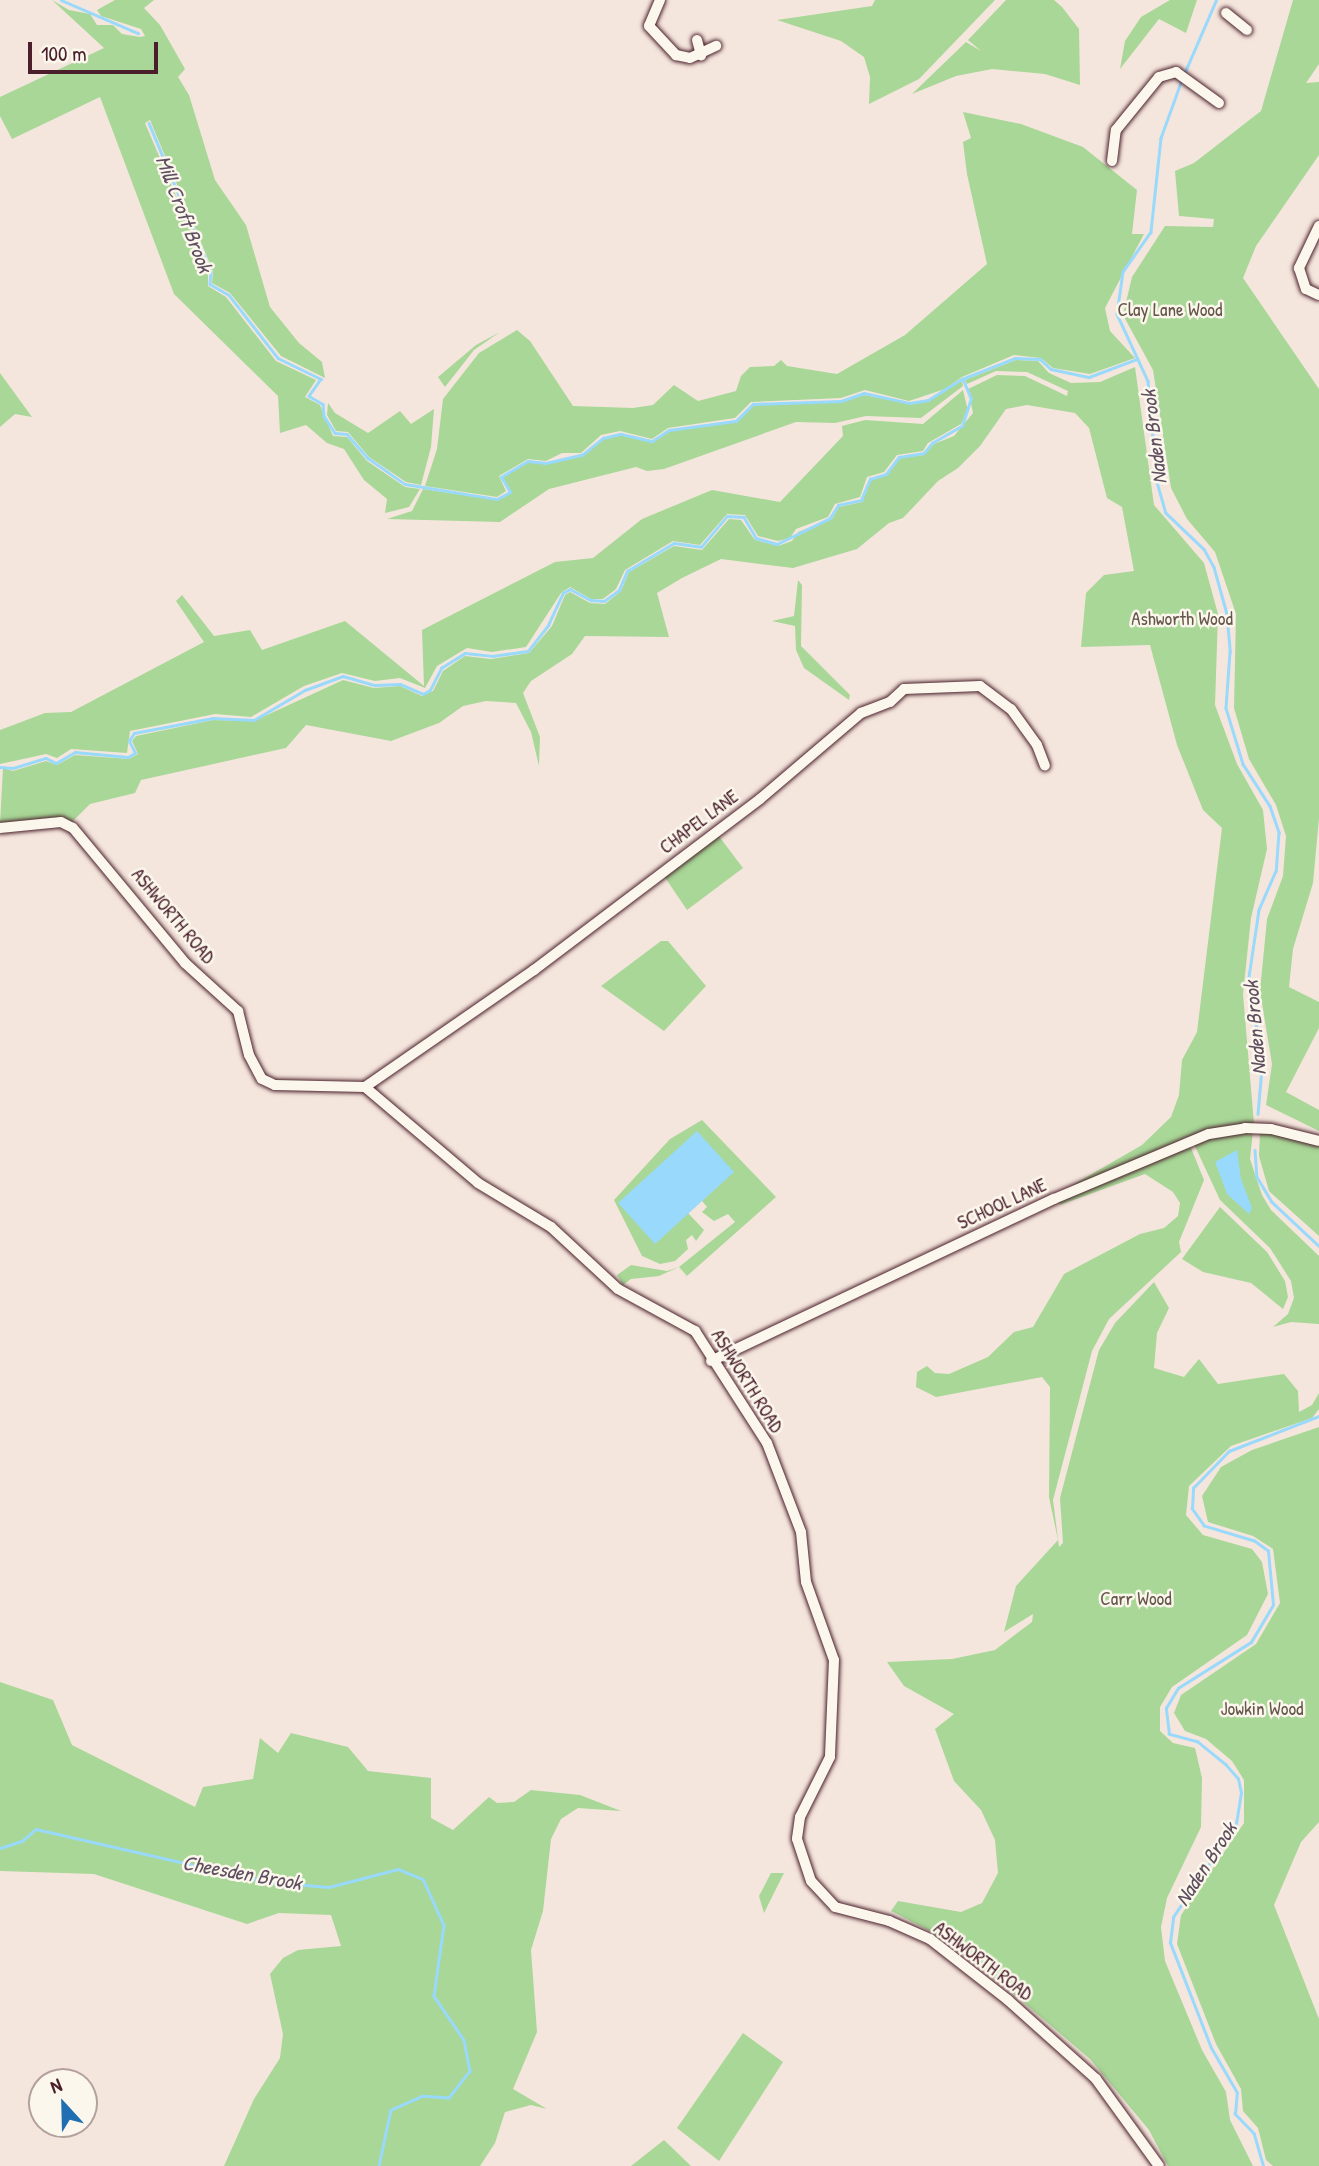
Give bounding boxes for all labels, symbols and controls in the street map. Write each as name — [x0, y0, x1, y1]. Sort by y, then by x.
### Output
scale bar — [32, 28, 161, 72]
text: 100 m — [41, 39, 87, 68]
water label: Mill Croft Brook — [150, 152, 218, 276]
park label: Clay Lane Wood — [1118, 299, 1222, 321]
water label: Naden Brook — [1136, 388, 1172, 486]
park label: Ashworth Wood — [1131, 608, 1233, 630]
street label: CHAPEL LANE — [655, 785, 743, 859]
street label: ASHWORTH ROAD — [127, 864, 219, 968]
water label: Naden Brook — [1238, 980, 1272, 1076]
street label: SCHOOL LANE — [954, 1174, 1050, 1234]
street label: ASHWORTH ROAD — [706, 1325, 788, 1437]
park label: Carr Wood — [1100, 1588, 1172, 1610]
park label: Jowkin Wood — [1220, 1698, 1304, 1720]
water label: Naden Brook — [1170, 1817, 1242, 1911]
water label: Cheesden Brook — [181, 1850, 303, 1896]
street label: ASHWORTH ROAD — [929, 1917, 1037, 2005]
north arrow — [28, 2068, 98, 2138]
text: N — [46, 2071, 65, 2099]

